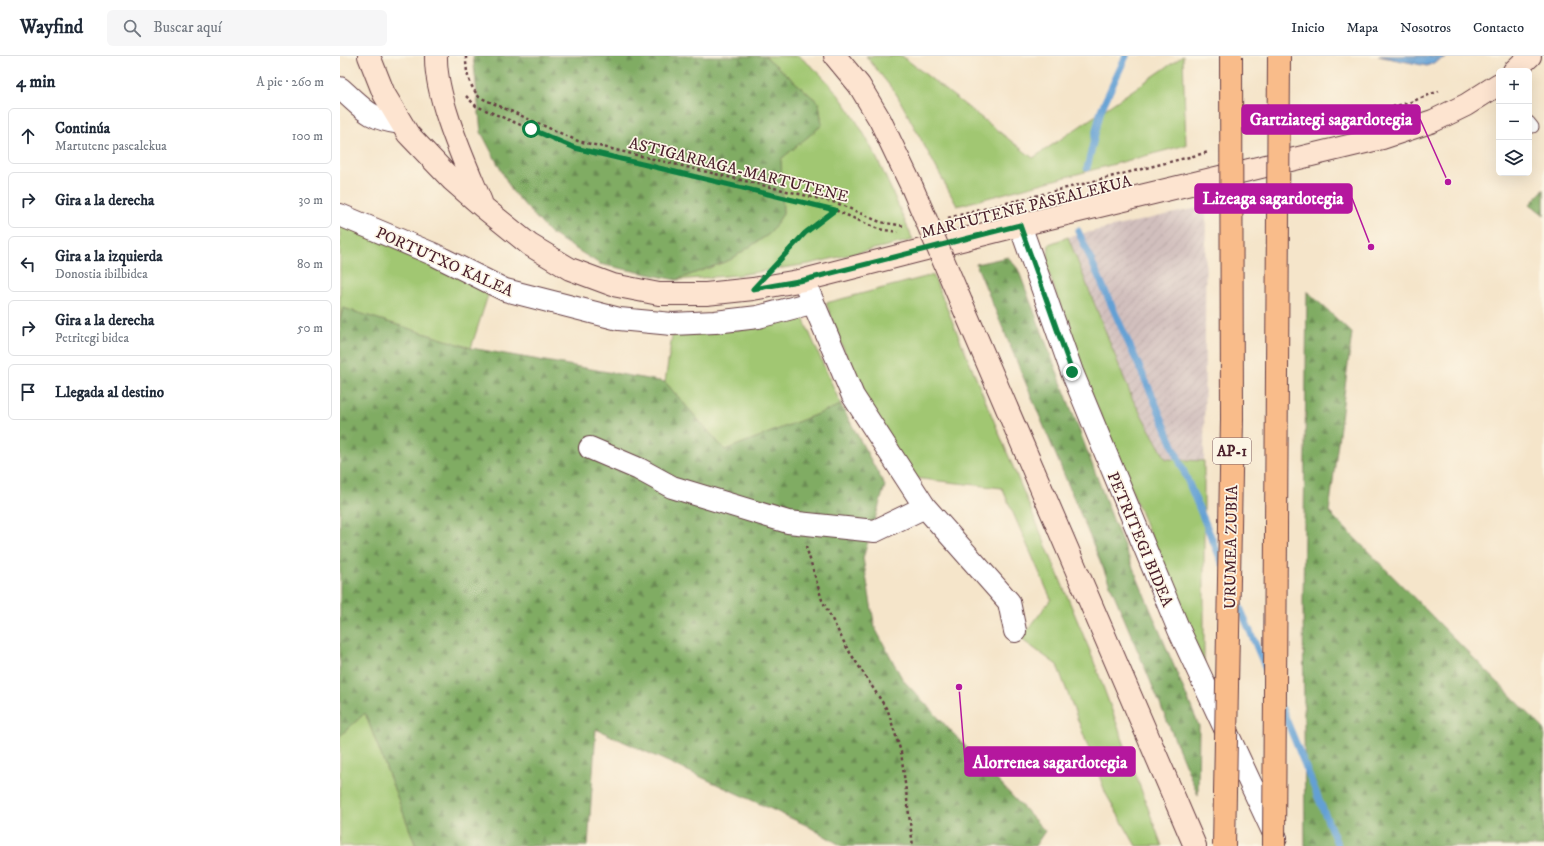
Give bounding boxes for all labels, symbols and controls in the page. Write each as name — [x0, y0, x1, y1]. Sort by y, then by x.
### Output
search box — [107, 10, 387, 46]
text: Wayfind — [20, 16, 83, 39]
icon: search — [121, 17, 143, 39]
text: Buscar aquí — [153, 18, 222, 37]
text: Inicio — [1291, 19, 1324, 37]
text: Mapa — [1346, 19, 1378, 37]
text: Nosotros — [1400, 19, 1451, 37]
text: Contacto — [1473, 19, 1524, 37]
map controls — [1496, 68, 1532, 176]
button: + — [1496, 68, 1532, 104]
text: 4 min — [16, 71, 55, 93]
text: A pie · 260 m — [256, 74, 324, 90]
button: − — [1496, 104, 1532, 140]
callout: Gartziategi sagardotegia — [1242, 105, 1420, 134]
text: Gartziategi sagardotegia — [1250, 109, 1413, 131]
text: Continúa — [55, 119, 110, 138]
route start — [522, 120, 540, 138]
icon: ahead — [17, 125, 39, 147]
text: 100 m — [292, 128, 323, 144]
street label: ASTIGARRAGA-MARTUTENE — [627, 133, 851, 207]
text: Martutene pasealekua — [55, 138, 167, 154]
button: layers — [1496, 140, 1532, 176]
street label: MARTUTENE PASEALEKUA — [919, 171, 1134, 243]
callout: Lizeaga sagardotegia — [1195, 184, 1352, 213]
text: Lizeaga sagardotegia — [1202, 188, 1344, 210]
icon: right — [17, 189, 39, 211]
text: Gira a la derecha — [55, 191, 154, 210]
text: 30 m — [299, 192, 323, 208]
street label: PORTUTXO KALEA — [373, 223, 517, 302]
text: Gira a la izquierda — [55, 247, 163, 266]
icon: left — [17, 253, 39, 275]
text: 80 m — [297, 256, 323, 272]
text: Donostia ibilbidea — [55, 266, 148, 282]
text: Gira a la derecha — [55, 311, 154, 330]
icon: right — [17, 317, 39, 339]
text: 50 m — [297, 320, 323, 336]
text: Petritegi bidea — [55, 330, 129, 346]
route end — [1063, 363, 1081, 381]
icon: arrive — [17, 381, 39, 403]
text: Llegada al destino — [55, 383, 164, 402]
road number: AP-1 — [1213, 438, 1251, 464]
street label: PETRITEGI BIDEA — [1103, 469, 1178, 611]
street label: URUMEA ZUBIA — [1220, 484, 1242, 609]
callout: Alorrenea sagardotegia — [965, 747, 1135, 776]
text: Alorrenea sagardotegia — [972, 752, 1128, 774]

